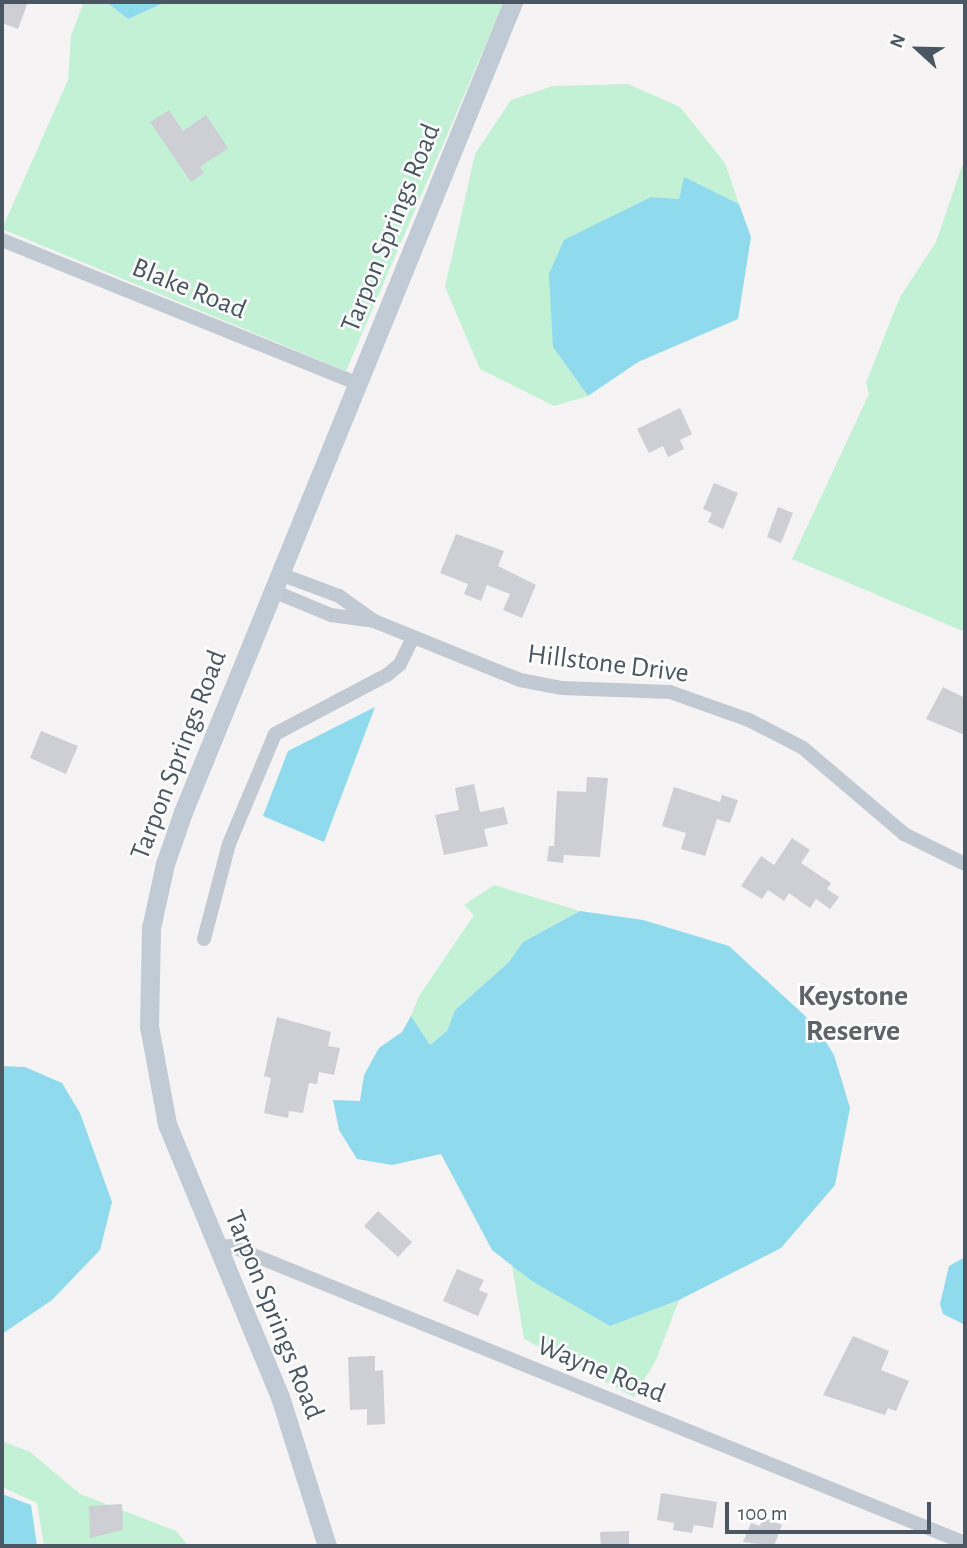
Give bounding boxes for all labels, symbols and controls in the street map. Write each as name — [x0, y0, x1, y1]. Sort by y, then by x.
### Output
north arrow — [883, 14, 953, 84]
text: N — [887, 31, 909, 51]
street label: Tarpon Springs Road — [334, 119, 448, 337]
street label: Blake Road — [127, 251, 251, 327]
street label: Hillstone Drive — [525, 637, 691, 691]
street label: Tarpon Springs Road — [124, 645, 234, 865]
district label: Keystone Reserve — [798, 978, 908, 1048]
street label: Tarpon Springs Road — [217, 1206, 331, 1424]
street label: Wayne Road — [532, 1329, 670, 1411]
scale bar — [729, 1488, 936, 1532]
text: 100 m — [738, 1503, 788, 1524]

